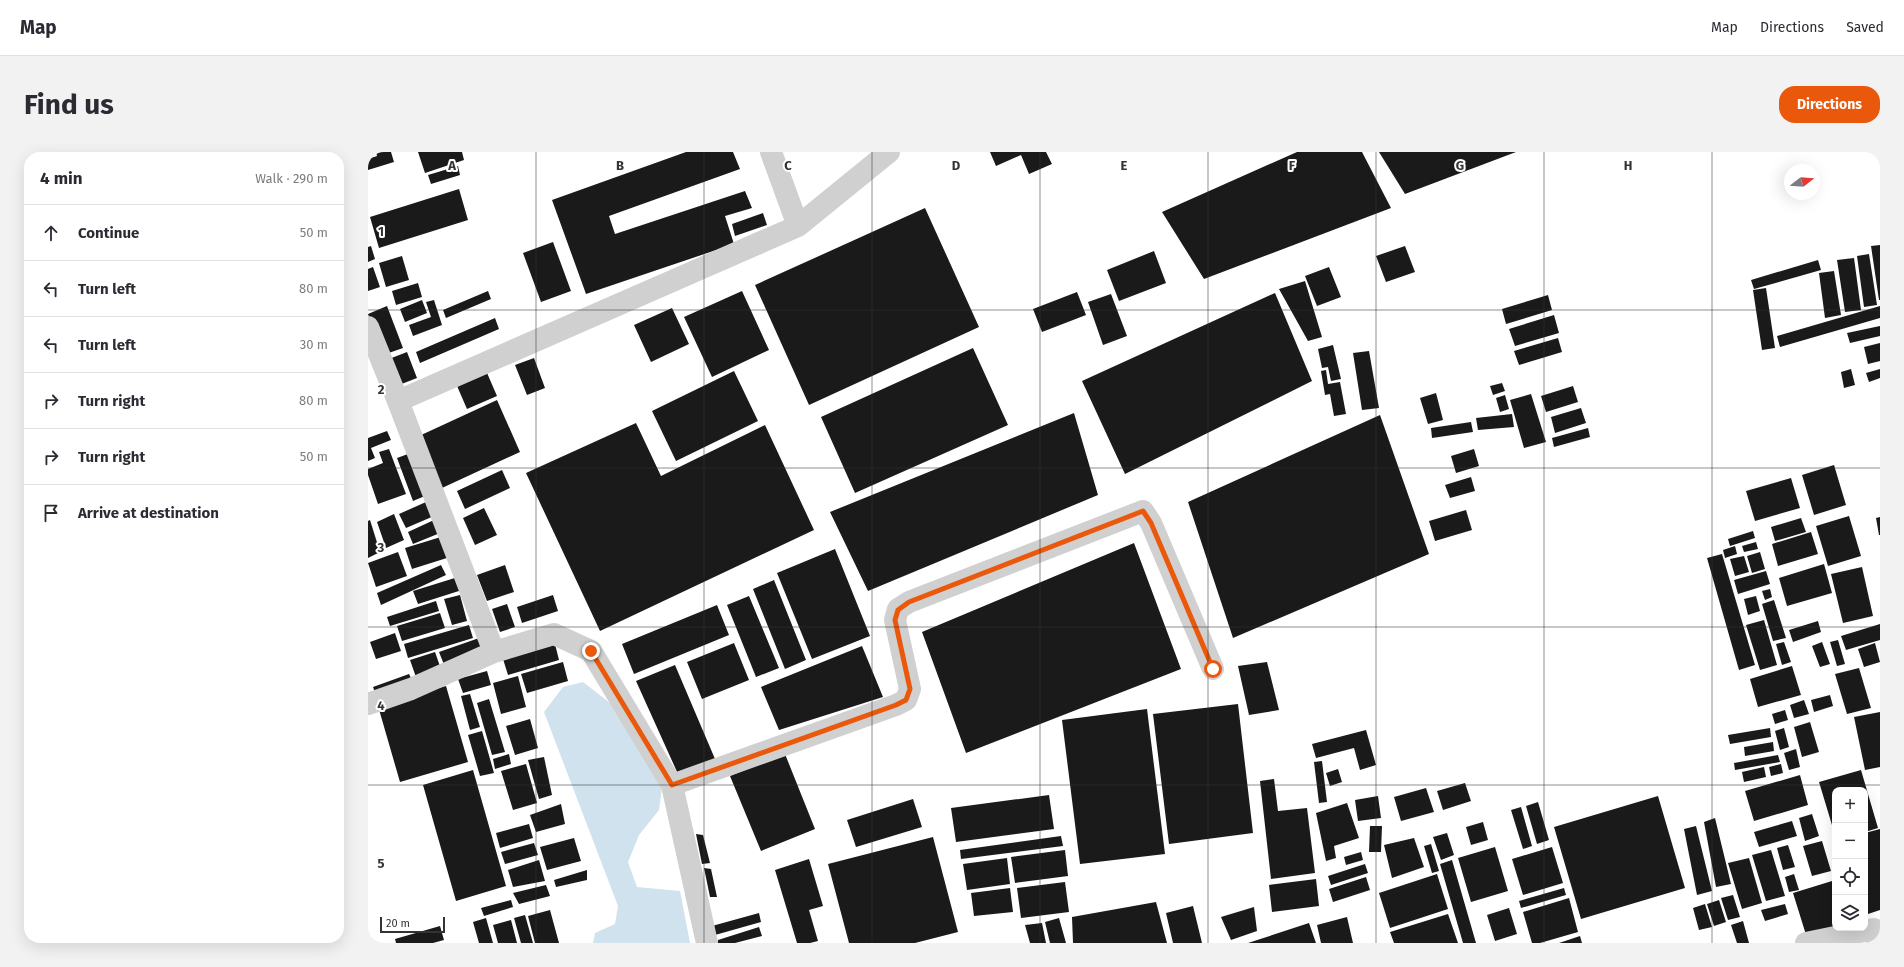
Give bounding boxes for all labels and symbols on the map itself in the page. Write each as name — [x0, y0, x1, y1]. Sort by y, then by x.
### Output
text: A — [447, 158, 456, 173]
text: B — [616, 158, 624, 173]
text: C — [784, 158, 792, 173]
text: D — [952, 158, 961, 173]
text: E — [1121, 158, 1128, 173]
text: F — [1289, 158, 1296, 173]
text: G — [1456, 158, 1464, 173]
text: H — [1624, 158, 1632, 173]
north arrow — [1784, 164, 1820, 200]
text: 1 — [378, 224, 384, 239]
text: 2 — [378, 382, 385, 397]
text: 3 — [377, 540, 385, 555]
route end — [582, 642, 600, 660]
route start — [1204, 660, 1222, 678]
text: 4 — [377, 698, 385, 713]
text: 5 — [378, 856, 385, 871]
scale bar — [380, 915, 445, 934]

